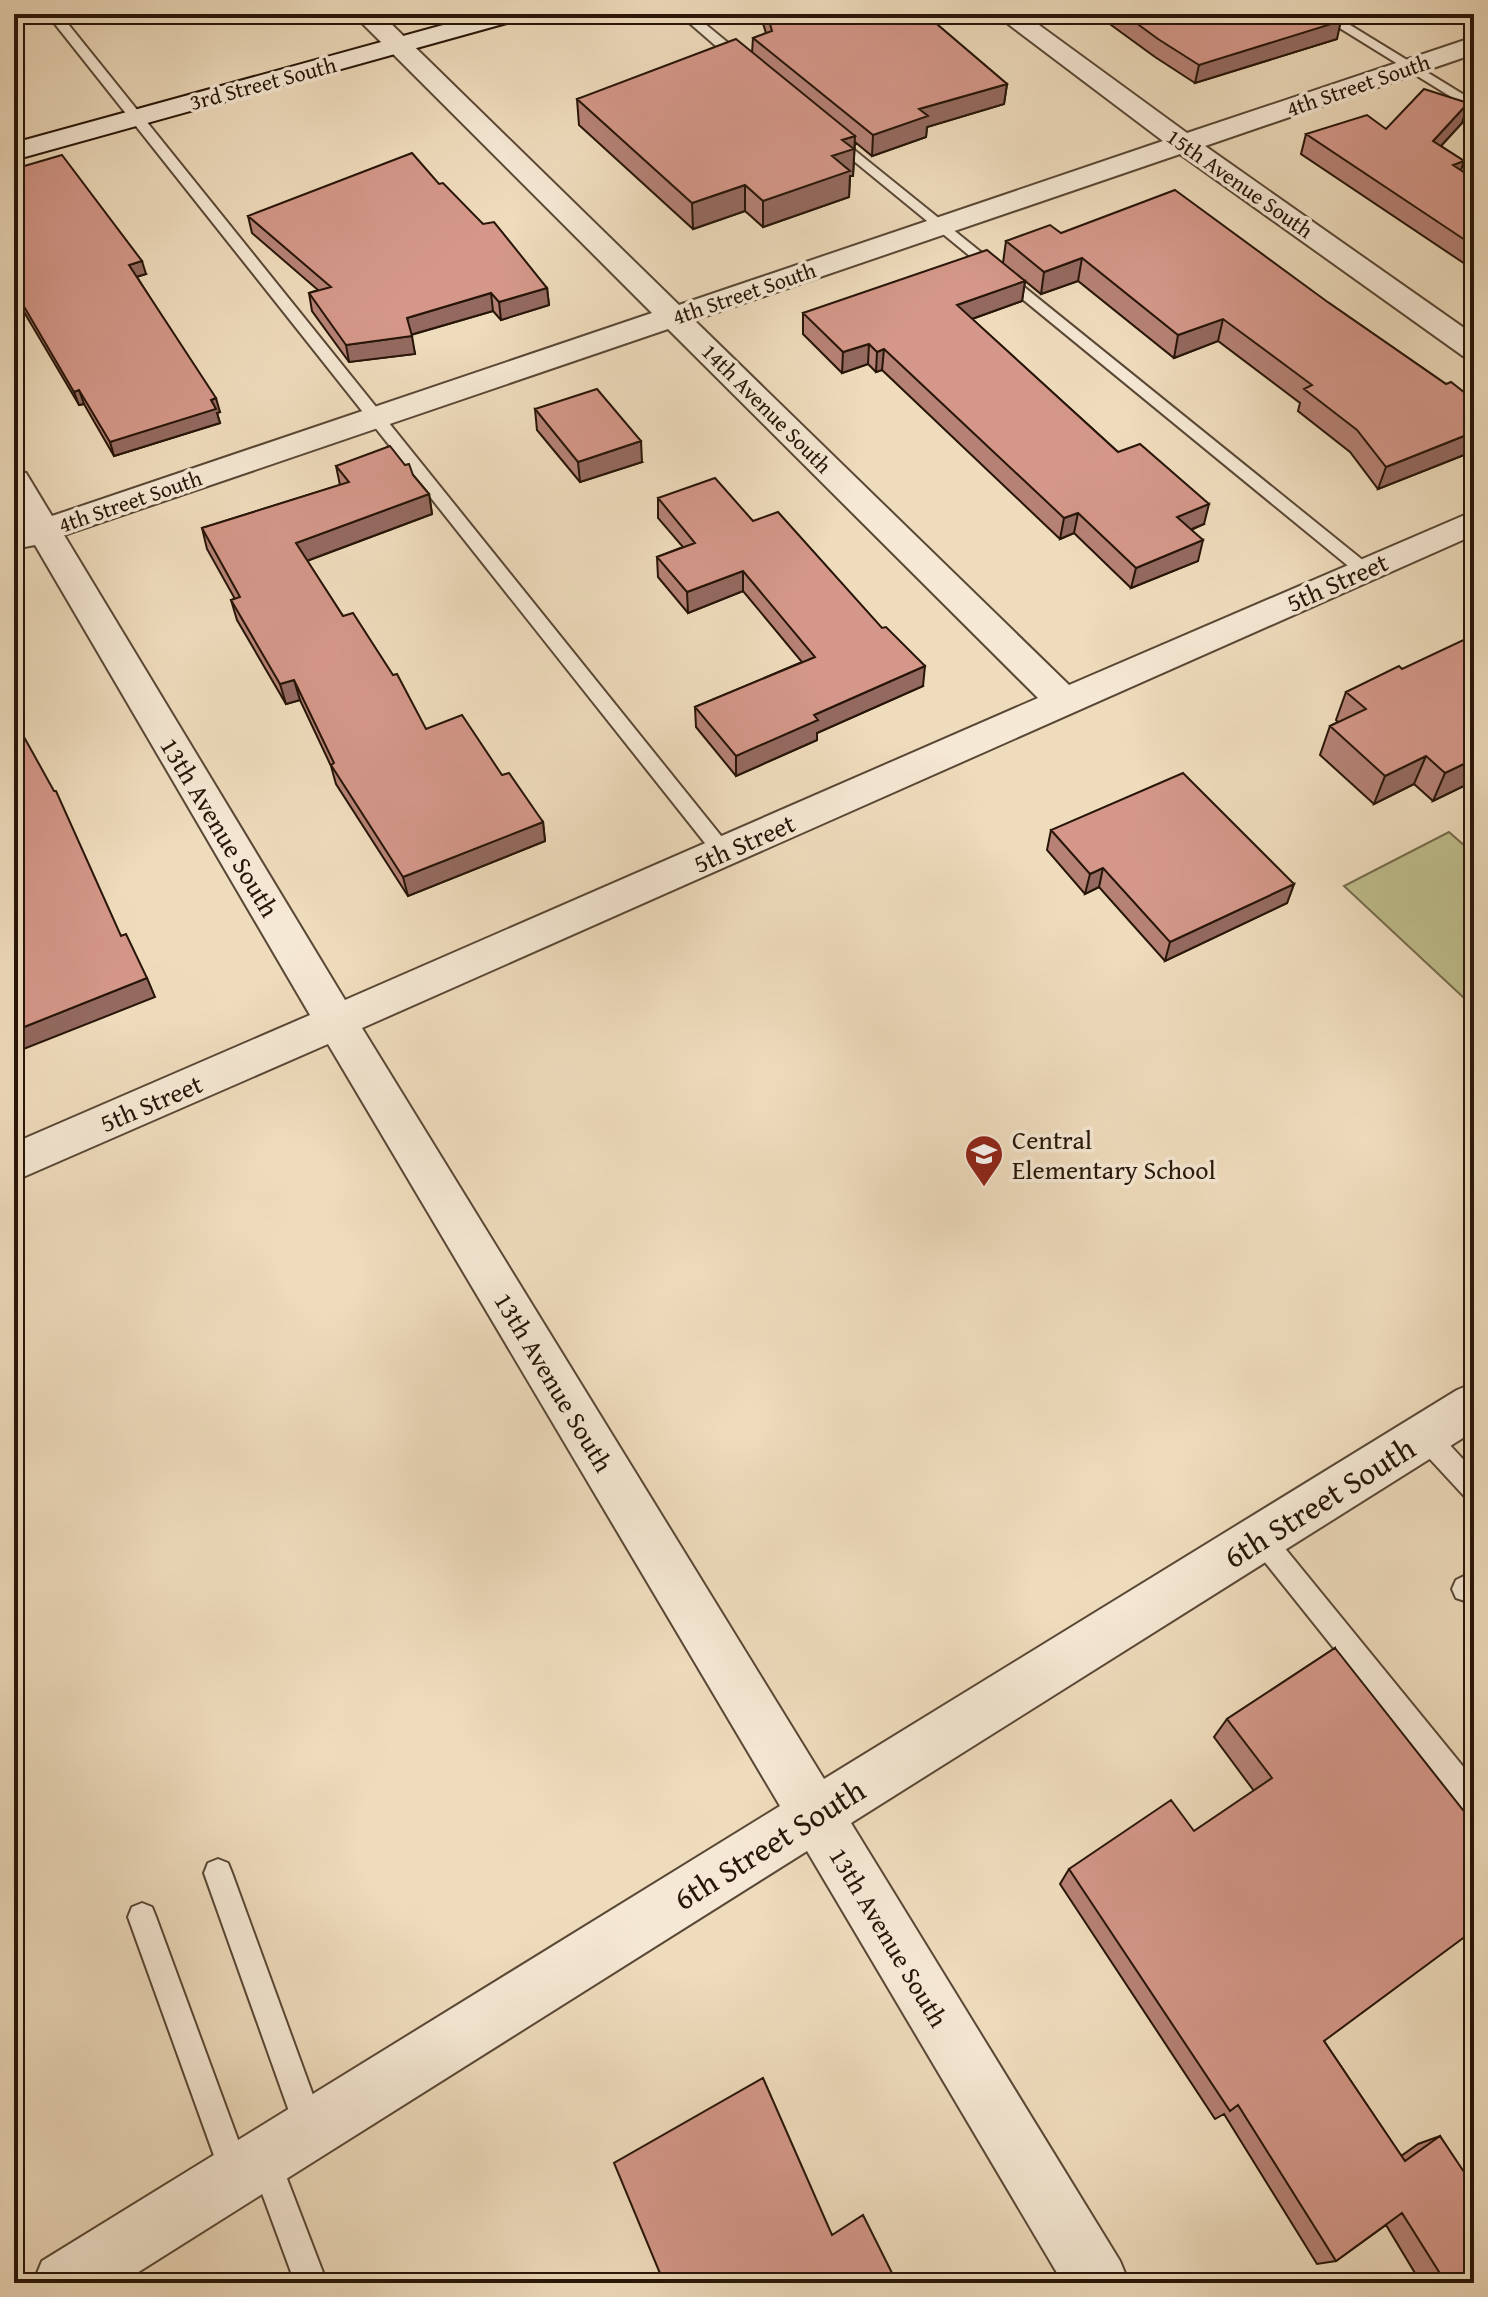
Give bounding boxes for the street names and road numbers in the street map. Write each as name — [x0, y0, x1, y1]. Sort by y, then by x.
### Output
street label: 4th Street South — [1282, 45, 1435, 125]
street label: 3rd Street South — [186, 48, 340, 118]
street label: 15th Avenue South — [1160, 120, 1320, 246]
street label: 4th Street South — [668, 253, 821, 333]
street label: 14th Avenue South — [695, 336, 840, 481]
street label: 4th Street South — [54, 461, 207, 541]
street label: 5th Street — [1280, 542, 1394, 622]
street label: 13th Avenue South — [151, 730, 289, 925]
street label: 5th Street — [687, 803, 801, 883]
street label: 5th Street — [94, 1064, 208, 1142]
street label: 13th Avenue South — [485, 1285, 623, 1480]
street label: 6th Street South — [1214, 1424, 1424, 1580]
street label: 6th Street South — [664, 1766, 874, 1922]
street label: 13th Avenue South — [820, 1840, 958, 2035]

